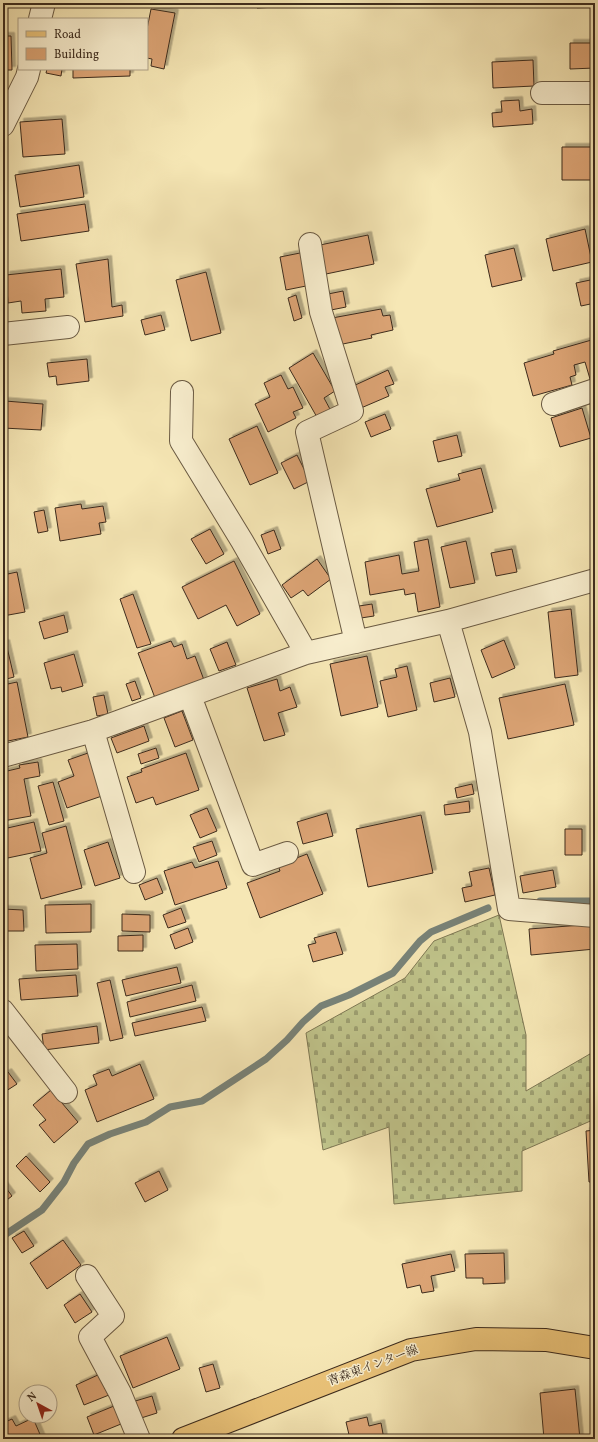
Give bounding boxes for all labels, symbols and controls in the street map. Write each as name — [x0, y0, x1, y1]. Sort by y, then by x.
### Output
legend — [18, 18, 148, 70]
text: Road — [54, 27, 81, 43]
text: Building — [54, 47, 99, 63]
street label: 青森東インター線 — [325, 1342, 421, 1390]
north arrow — [18, 1384, 58, 1424]
text: N — [25, 1389, 40, 1406]

